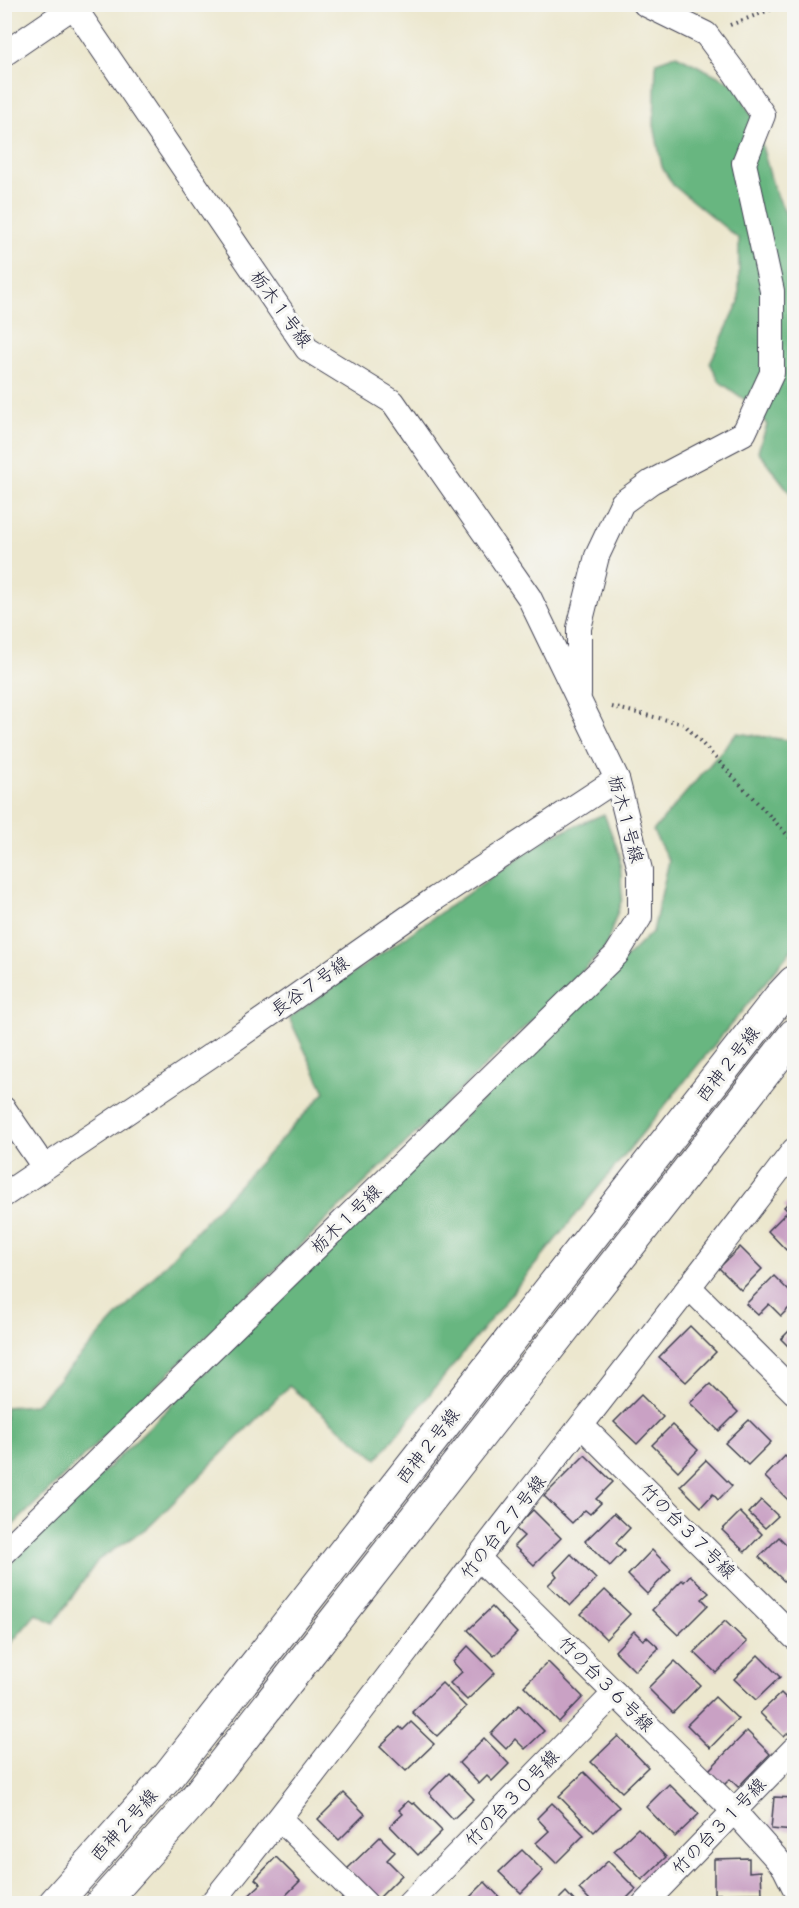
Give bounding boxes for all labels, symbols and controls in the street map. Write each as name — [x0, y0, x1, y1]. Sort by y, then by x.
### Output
street label: 栃木１号線 — [246, 267, 316, 352]
street label: 栃木１号線 — [604, 773, 647, 865]
street label: 長谷７号線 — [267, 952, 353, 1021]
street label: 西神２号線 — [692, 1022, 764, 1106]
street label: 栃木１号線 — [307, 1181, 386, 1258]
street label: 西神２号線 — [392, 1404, 464, 1488]
street label: 竹の台２７号線 — [456, 1471, 550, 1583]
street label: 竹の台３７号線 — [636, 1479, 740, 1583]
street label: 竹の台３６号線 — [554, 1632, 658, 1736]
street label: 竹の台３０号線 — [461, 1746, 564, 1851]
street label: 竹の台３１号線 — [668, 1774, 771, 1879]
street label: 西神２号線 — [86, 1785, 162, 1866]

